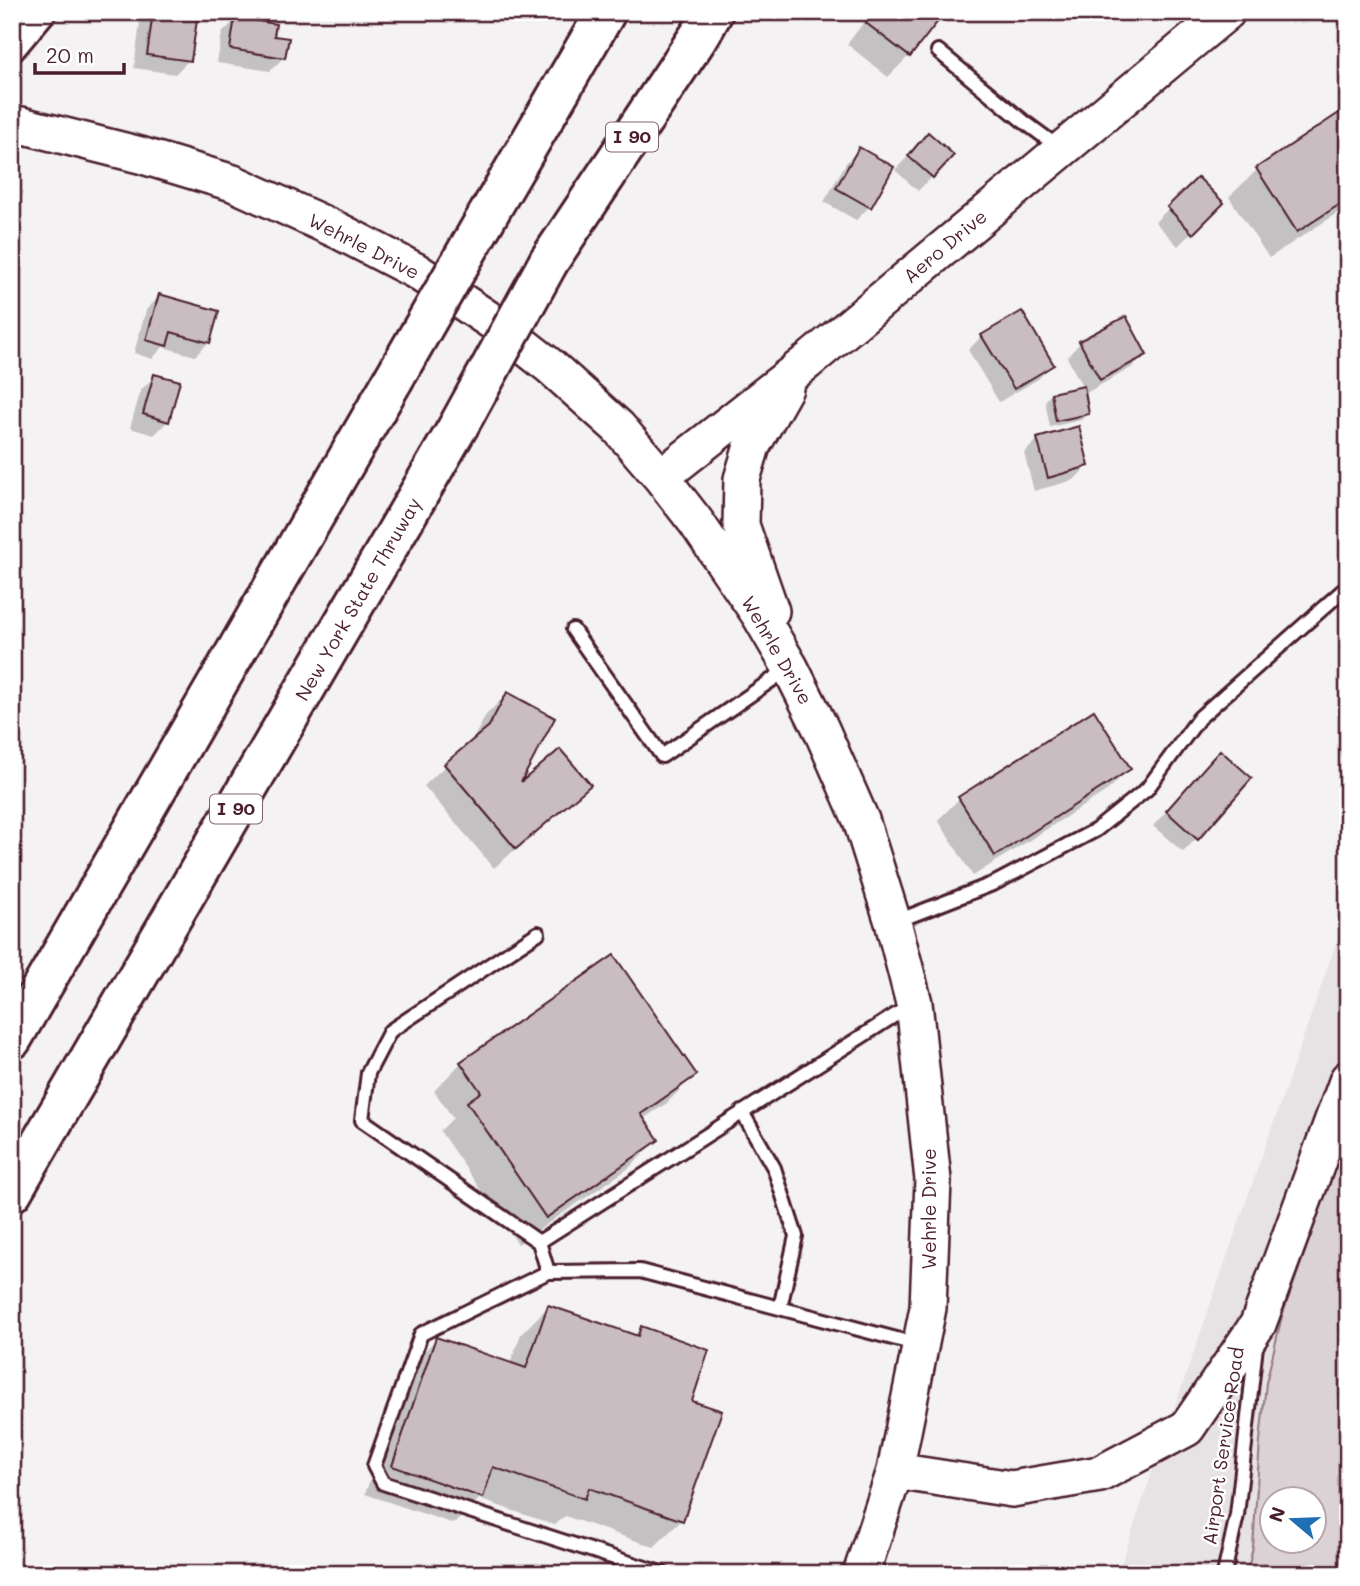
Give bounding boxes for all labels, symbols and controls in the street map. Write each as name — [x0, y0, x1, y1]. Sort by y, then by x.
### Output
scale bar — [35, 32, 124, 76]
text: 20 m — [46, 41, 94, 68]
road number: I 90 — [606, 122, 658, 152]
street label: Aero Drive — [898, 203, 992, 288]
street label: Wehrle Drive — [304, 207, 424, 284]
street label: New York State Thruway — [289, 493, 426, 705]
street label: Wehrle Drive — [736, 591, 819, 709]
road number: I 90 — [210, 794, 262, 824]
street label: Wehrle Drive — [916, 1148, 941, 1270]
street label: Airport Service Road — [1196, 1345, 1249, 1547]
north arrow — [1258, 1484, 1328, 1554]
text: N — [1262, 1503, 1291, 1525]

